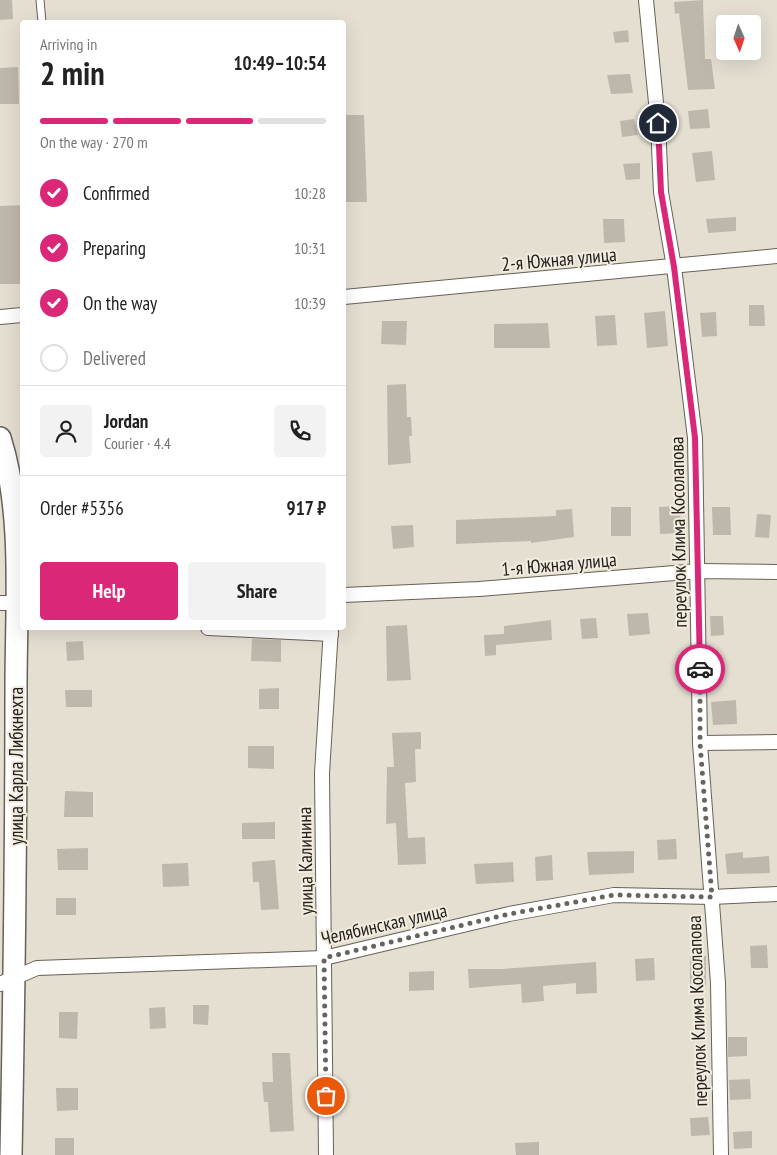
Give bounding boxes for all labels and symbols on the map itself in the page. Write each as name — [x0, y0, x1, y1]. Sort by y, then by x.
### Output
north arrow — [716, 15, 761, 60]
pin — [637, 102, 679, 144]
street label: 2-я Южная улица — [500, 242, 618, 276]
street label: переулок Клима Косолапова — [664, 436, 692, 628]
street label: 1-я Южная улица — [500, 547, 618, 581]
courier — [675, 644, 725, 694]
street label: улица Карла Либкнехта — [4, 687, 28, 845]
street label: улица Калинина — [292, 807, 318, 915]
street label: Челябинская улица — [319, 898, 449, 950]
street label: переулок Клима Косолапова — [682, 915, 712, 1107]
pin — [305, 1075, 347, 1117]

